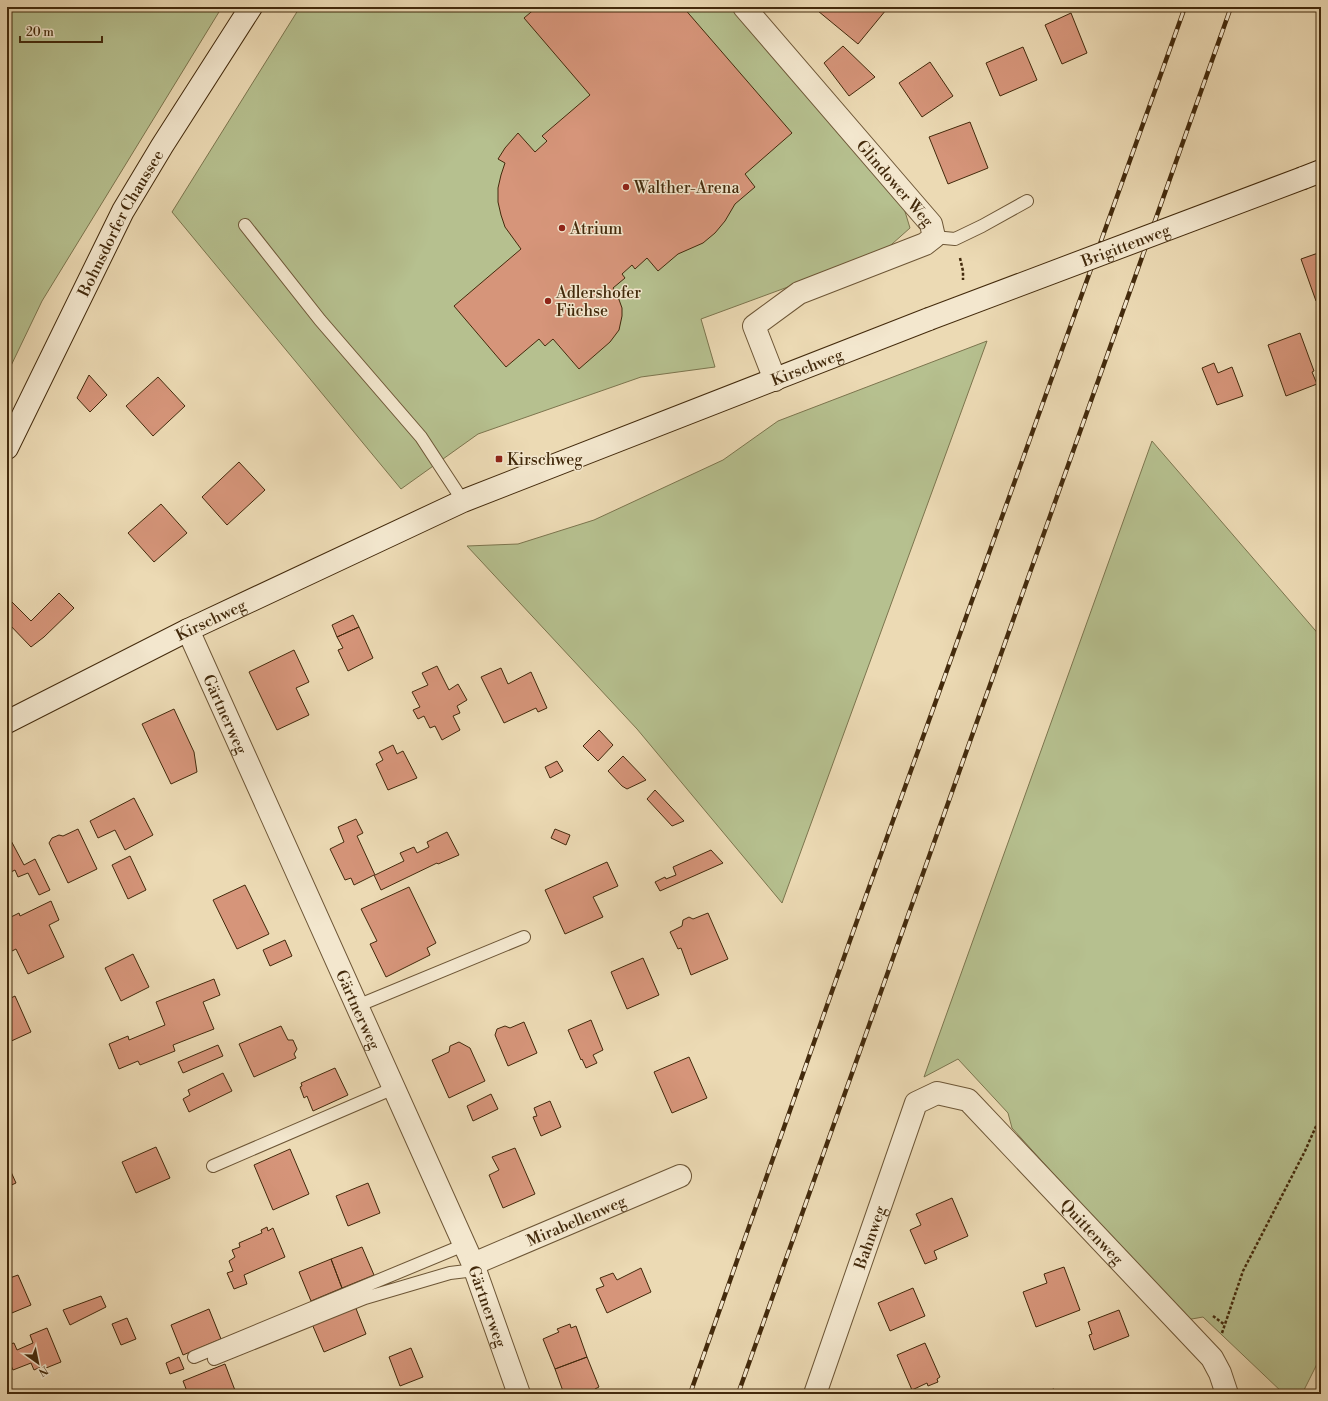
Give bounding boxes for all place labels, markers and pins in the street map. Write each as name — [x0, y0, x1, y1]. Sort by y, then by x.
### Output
place label: Walther-Arena — [633, 178, 740, 198]
marker: Walther-Arena — [621, 182, 631, 192]
place label: Atrium — [569, 219, 622, 239]
marker: Atrium — [557, 223, 567, 233]
place label: Adlershofer Füchse — [555, 283, 641, 321]
marker: Adlershofer Füchse — [543, 296, 553, 306]
place label: Kirschweg — [507, 450, 583, 470]
marker: Kirschweg — [494, 454, 504, 464]

